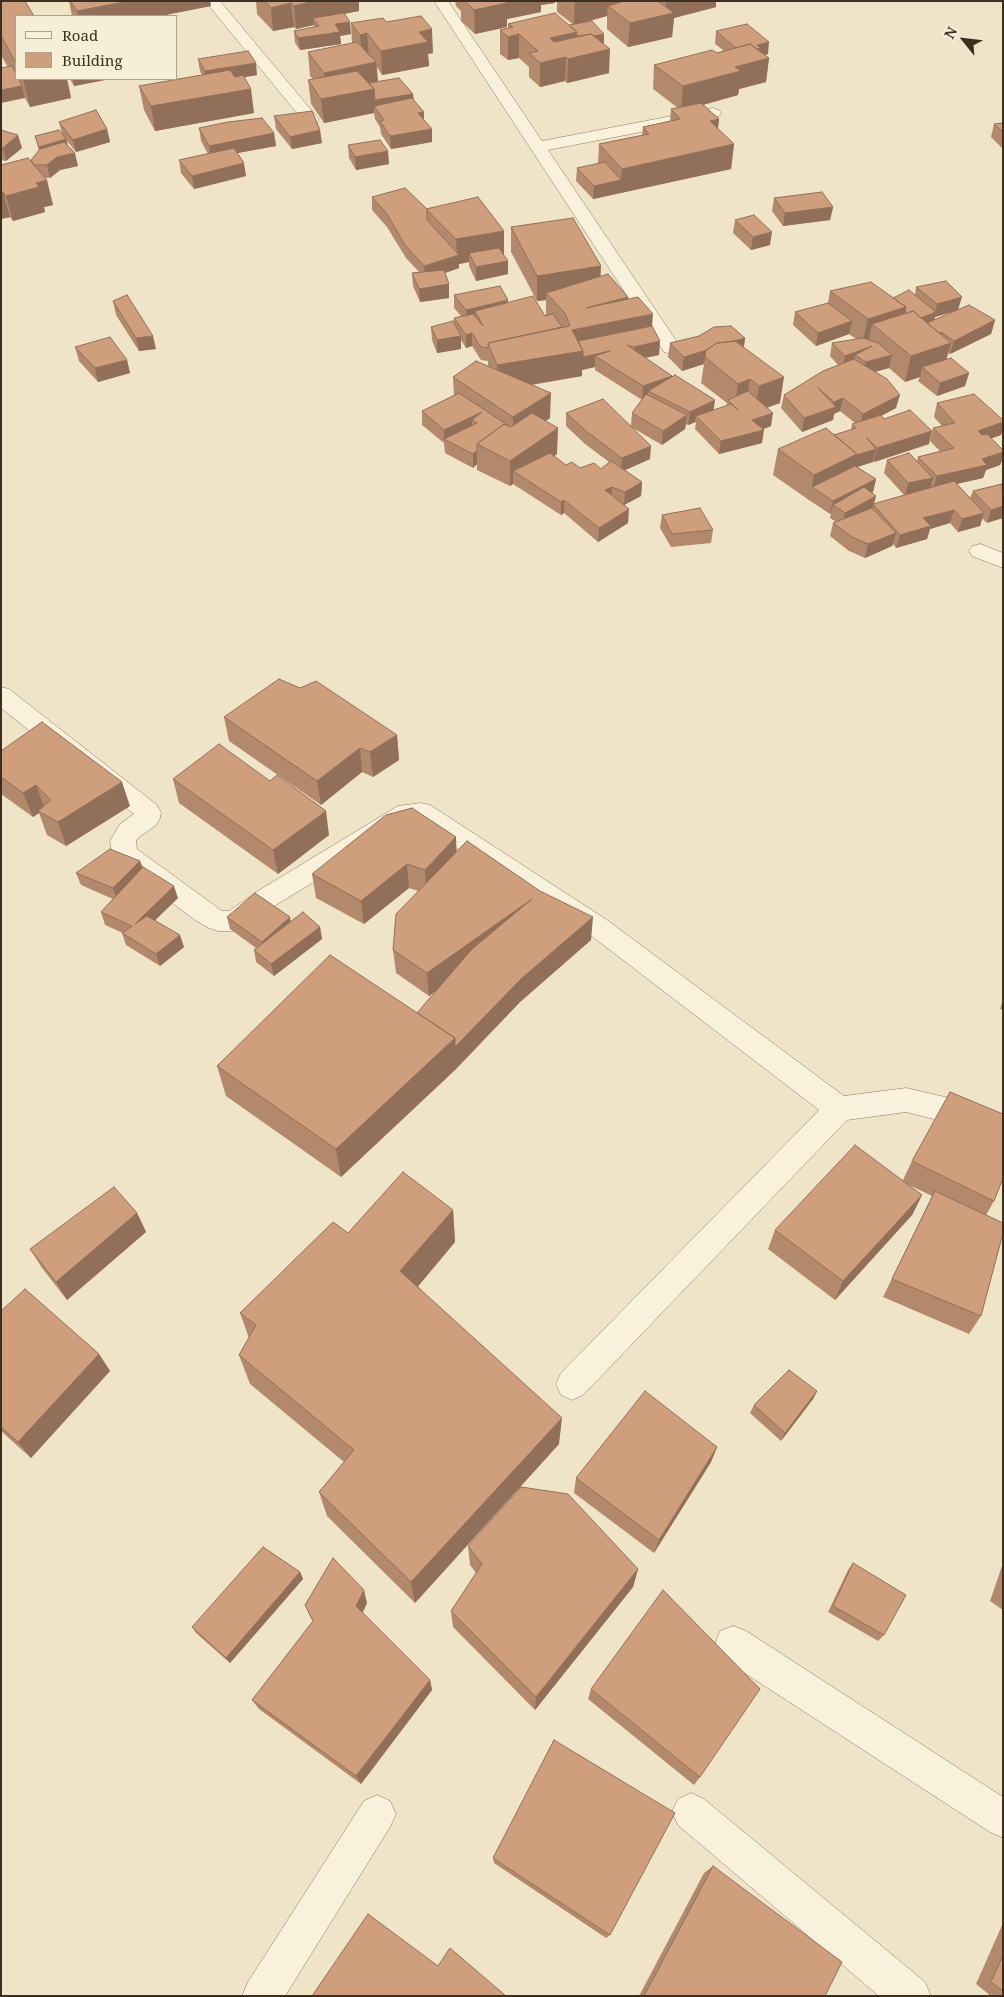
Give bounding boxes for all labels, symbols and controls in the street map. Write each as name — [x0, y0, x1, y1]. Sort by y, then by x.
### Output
legend — [15, 15, 178, 80]
north arrow — [939, 15, 989, 65]
text: N — [939, 23, 961, 42]
text: Road — [62, 25, 98, 45]
text: Building — [62, 50, 123, 70]

